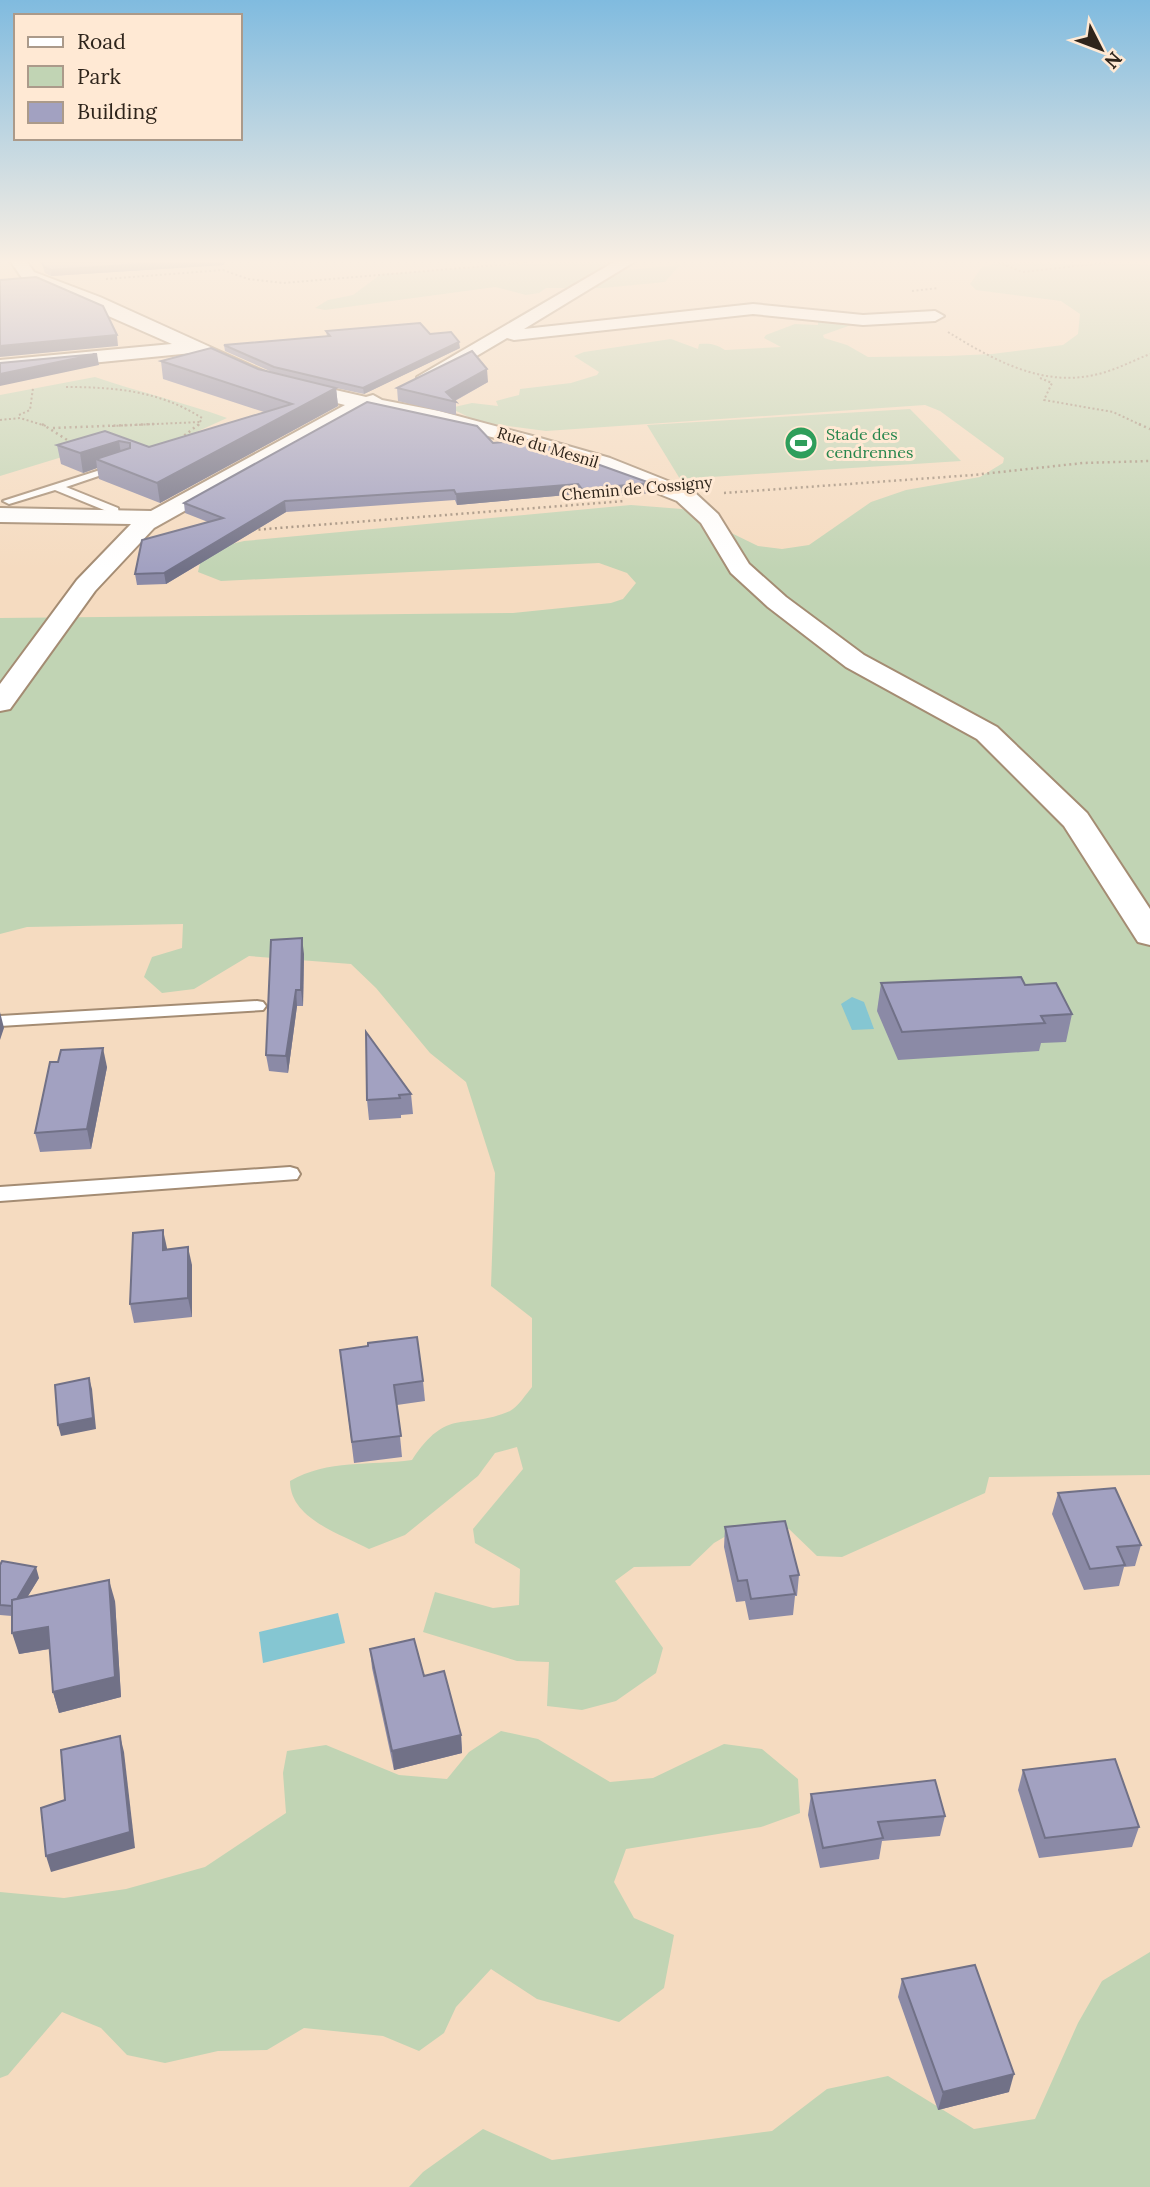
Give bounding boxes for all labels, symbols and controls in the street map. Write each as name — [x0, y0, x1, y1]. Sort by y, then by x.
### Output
legend — [14, 14, 242, 140]
north arrow — [1066, 14, 1136, 84]
text: Road — [77, 28, 126, 55]
text: N — [1100, 47, 1127, 74]
text: Park — [77, 63, 121, 90]
text: Building — [77, 98, 157, 125]
street label: Rue du Mesnil — [495, 422, 601, 472]
sports icon: Stade des cendrennes — [782, 424, 820, 462]
place label: Stade des cendrennes — [826, 424, 913, 462]
street label: Chemin de Cossigny — [561, 471, 714, 505]

